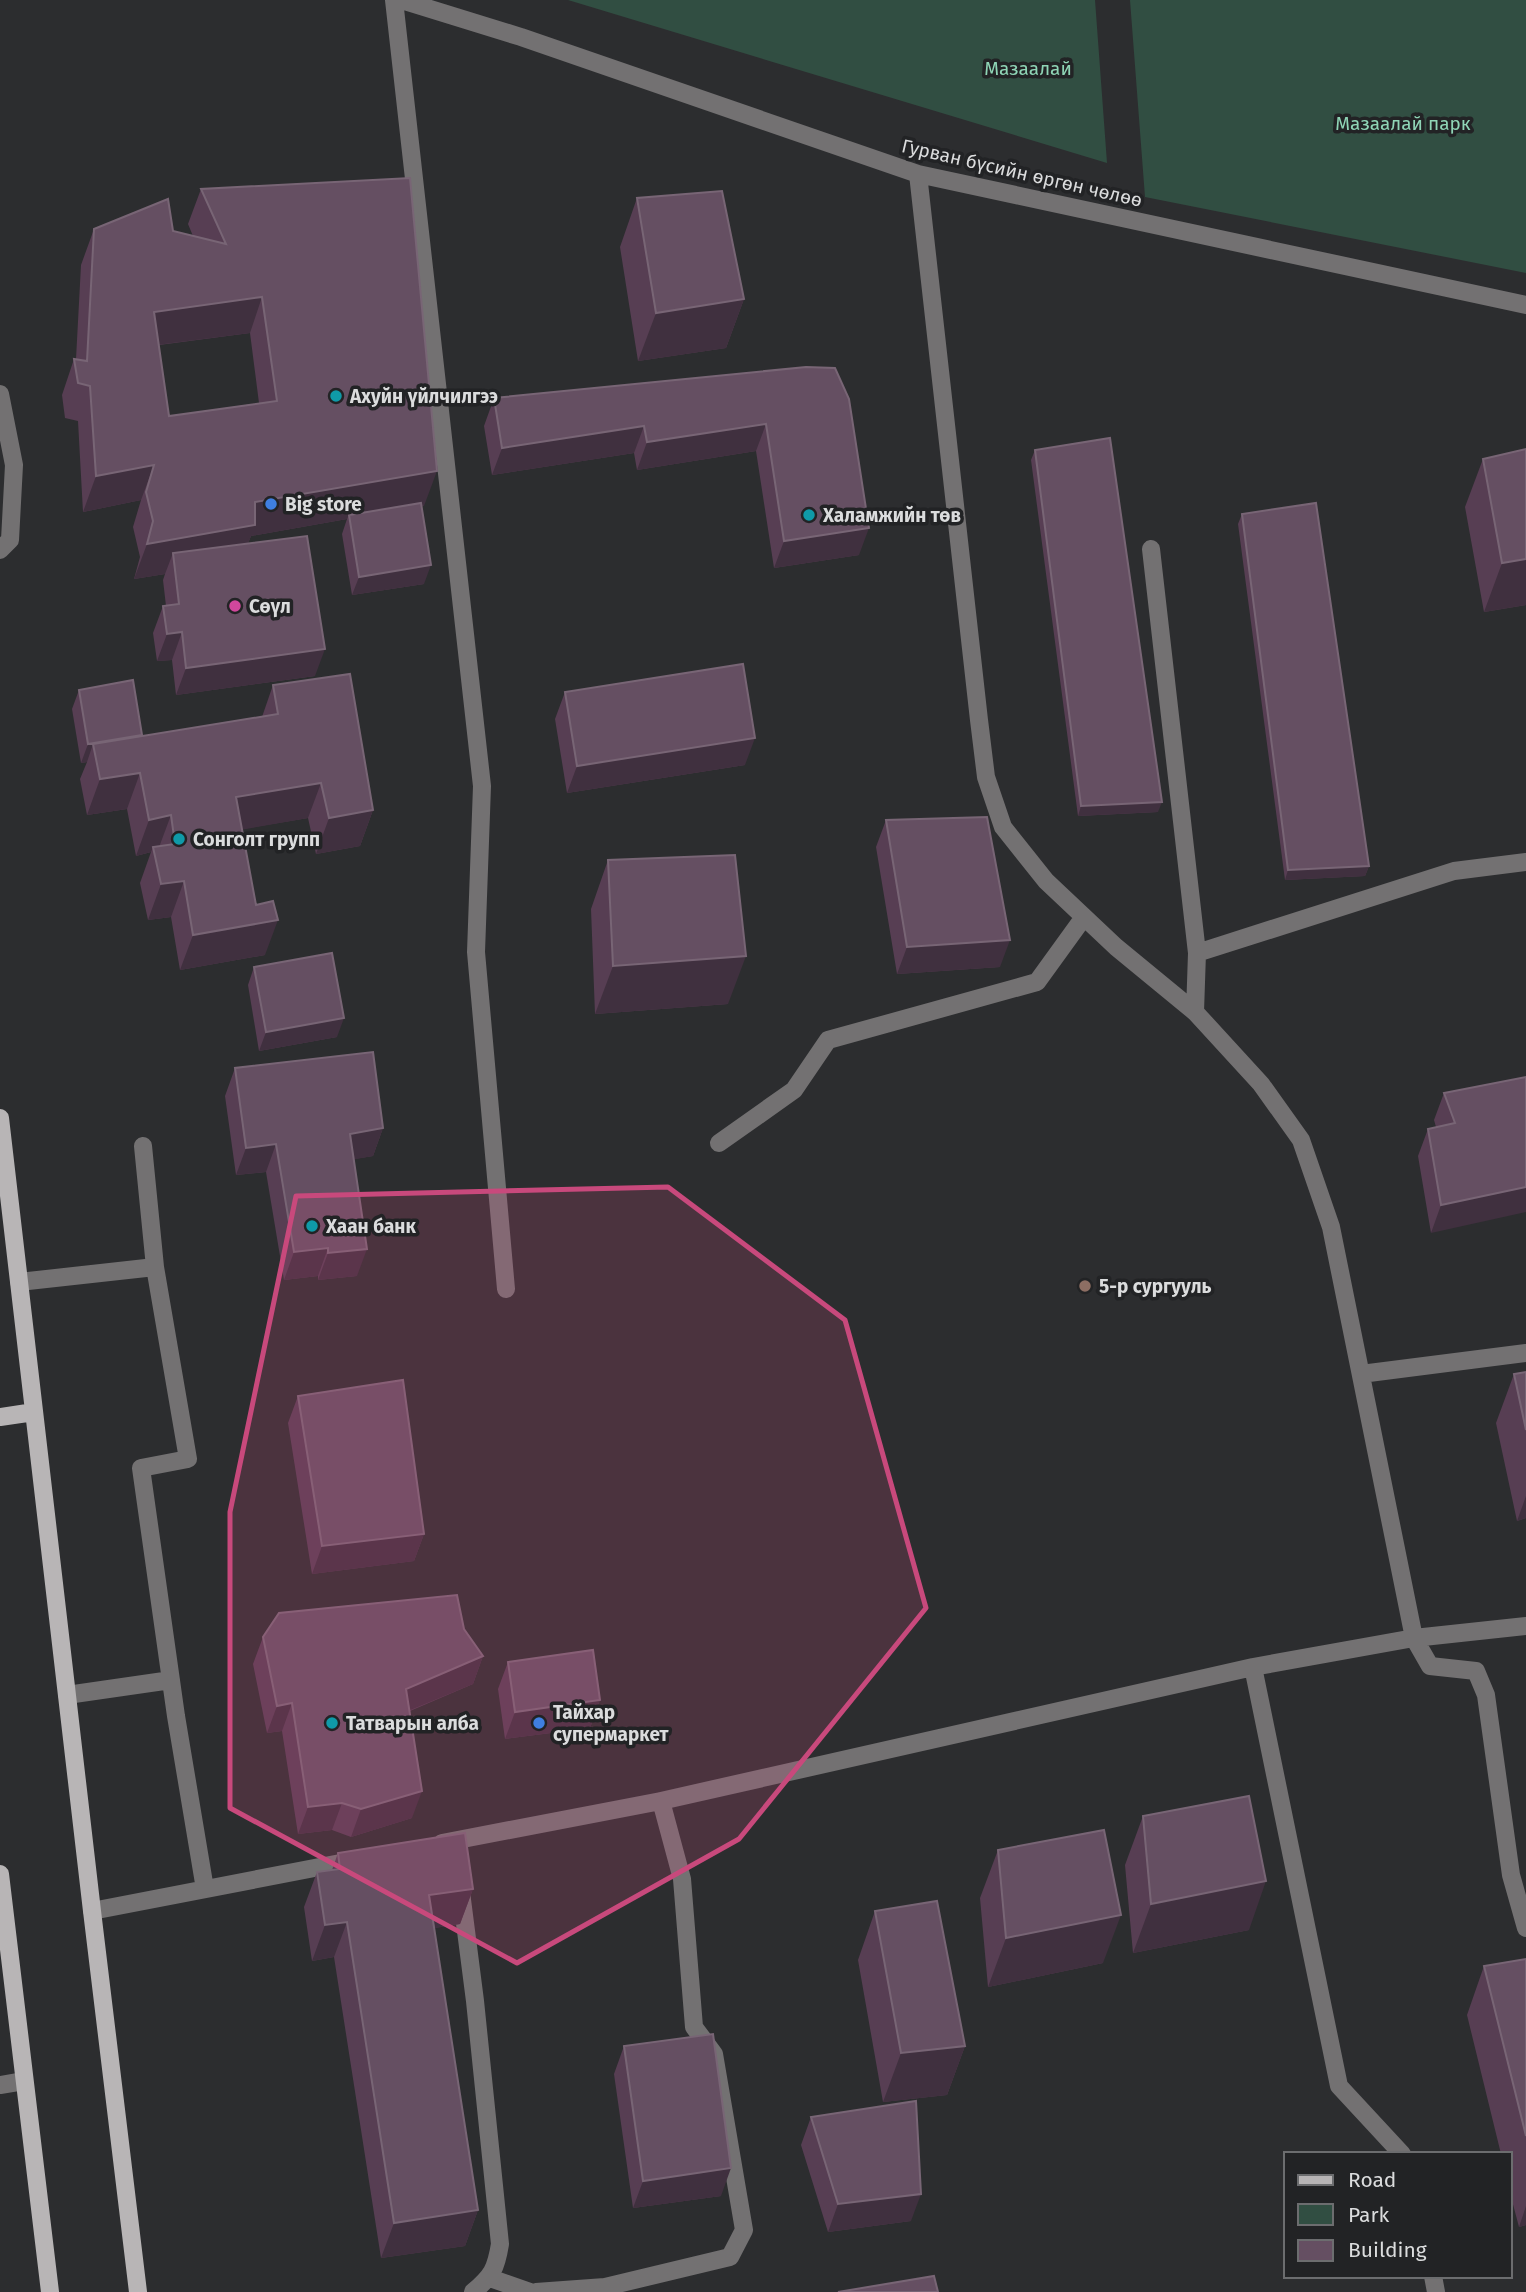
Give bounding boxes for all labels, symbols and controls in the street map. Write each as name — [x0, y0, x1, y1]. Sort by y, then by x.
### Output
park label: Мазаалай — [984, 57, 1072, 80]
park label: Мазаалай парк — [1335, 112, 1471, 135]
street label: Гурван бүсийн өргөн чөлөө — [899, 134, 1145, 212]
place label: Ахуйн үйлчилгээ — [349, 385, 498, 408]
marker: Ахуйн үйлчилгээ — [328, 388, 344, 404]
place label: Big store — [285, 493, 362, 516]
marker: Big store — [263, 496, 279, 512]
place label: Халамжийн төв — [822, 504, 961, 527]
marker: Халамжийн төв — [801, 507, 817, 523]
place label: Сөүл — [249, 595, 291, 618]
marker: Сөүл — [227, 598, 243, 614]
place label: Сонголт групп — [193, 828, 320, 851]
marker: Сонголт групп — [171, 831, 187, 847]
place label: Хаан банк — [325, 1215, 416, 1238]
marker: Хаан банк — [304, 1218, 320, 1234]
place label: 5-р сургууль — [1099, 1275, 1211, 1298]
marker: 5-р сургууль — [1077, 1278, 1093, 1294]
place label: Тайхар супермаркет — [553, 1701, 670, 1746]
place label: Татварын алба — [346, 1712, 479, 1735]
marker: Татварын алба — [324, 1715, 340, 1731]
marker: Тайхар супермаркет — [531, 1715, 547, 1731]
legend — [1284, 2152, 1512, 2278]
text: Road — [1348, 2167, 1396, 2193]
text: Park — [1348, 2202, 1390, 2228]
text: Building — [1348, 2237, 1427, 2263]

